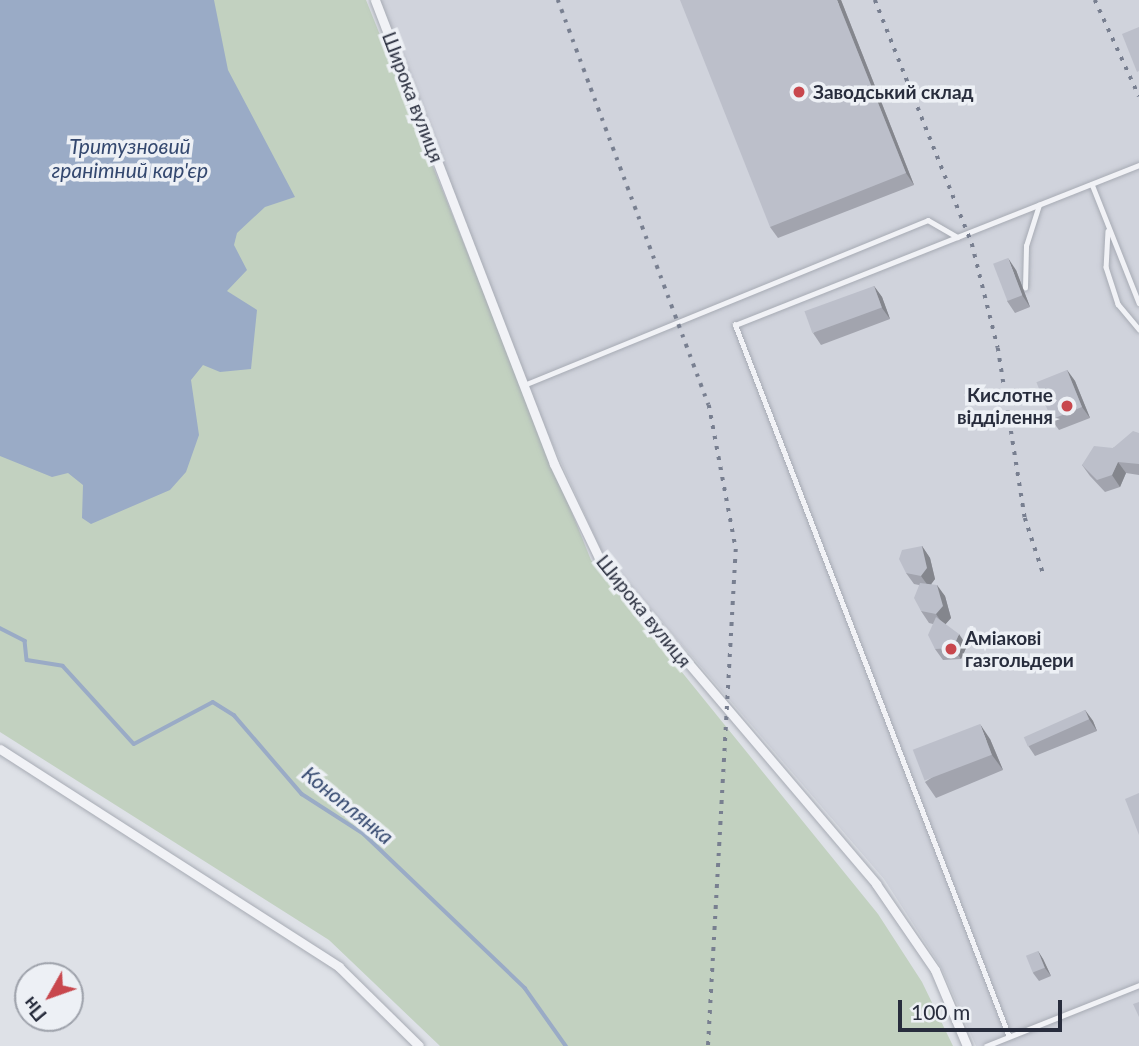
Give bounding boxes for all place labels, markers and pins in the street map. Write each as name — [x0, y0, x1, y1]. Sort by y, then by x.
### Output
place label: Заводський склад — [813, 81, 974, 103]
marker: Заводський склад — [791, 84, 807, 100]
place label: Кислотне відділення — [957, 384, 1053, 428]
marker: Кислотне відділення — [1059, 398, 1075, 414]
place label: Аміакові газгольдери — [965, 627, 1074, 671]
marker: Аміакові газгольдери — [943, 641, 959, 657]

